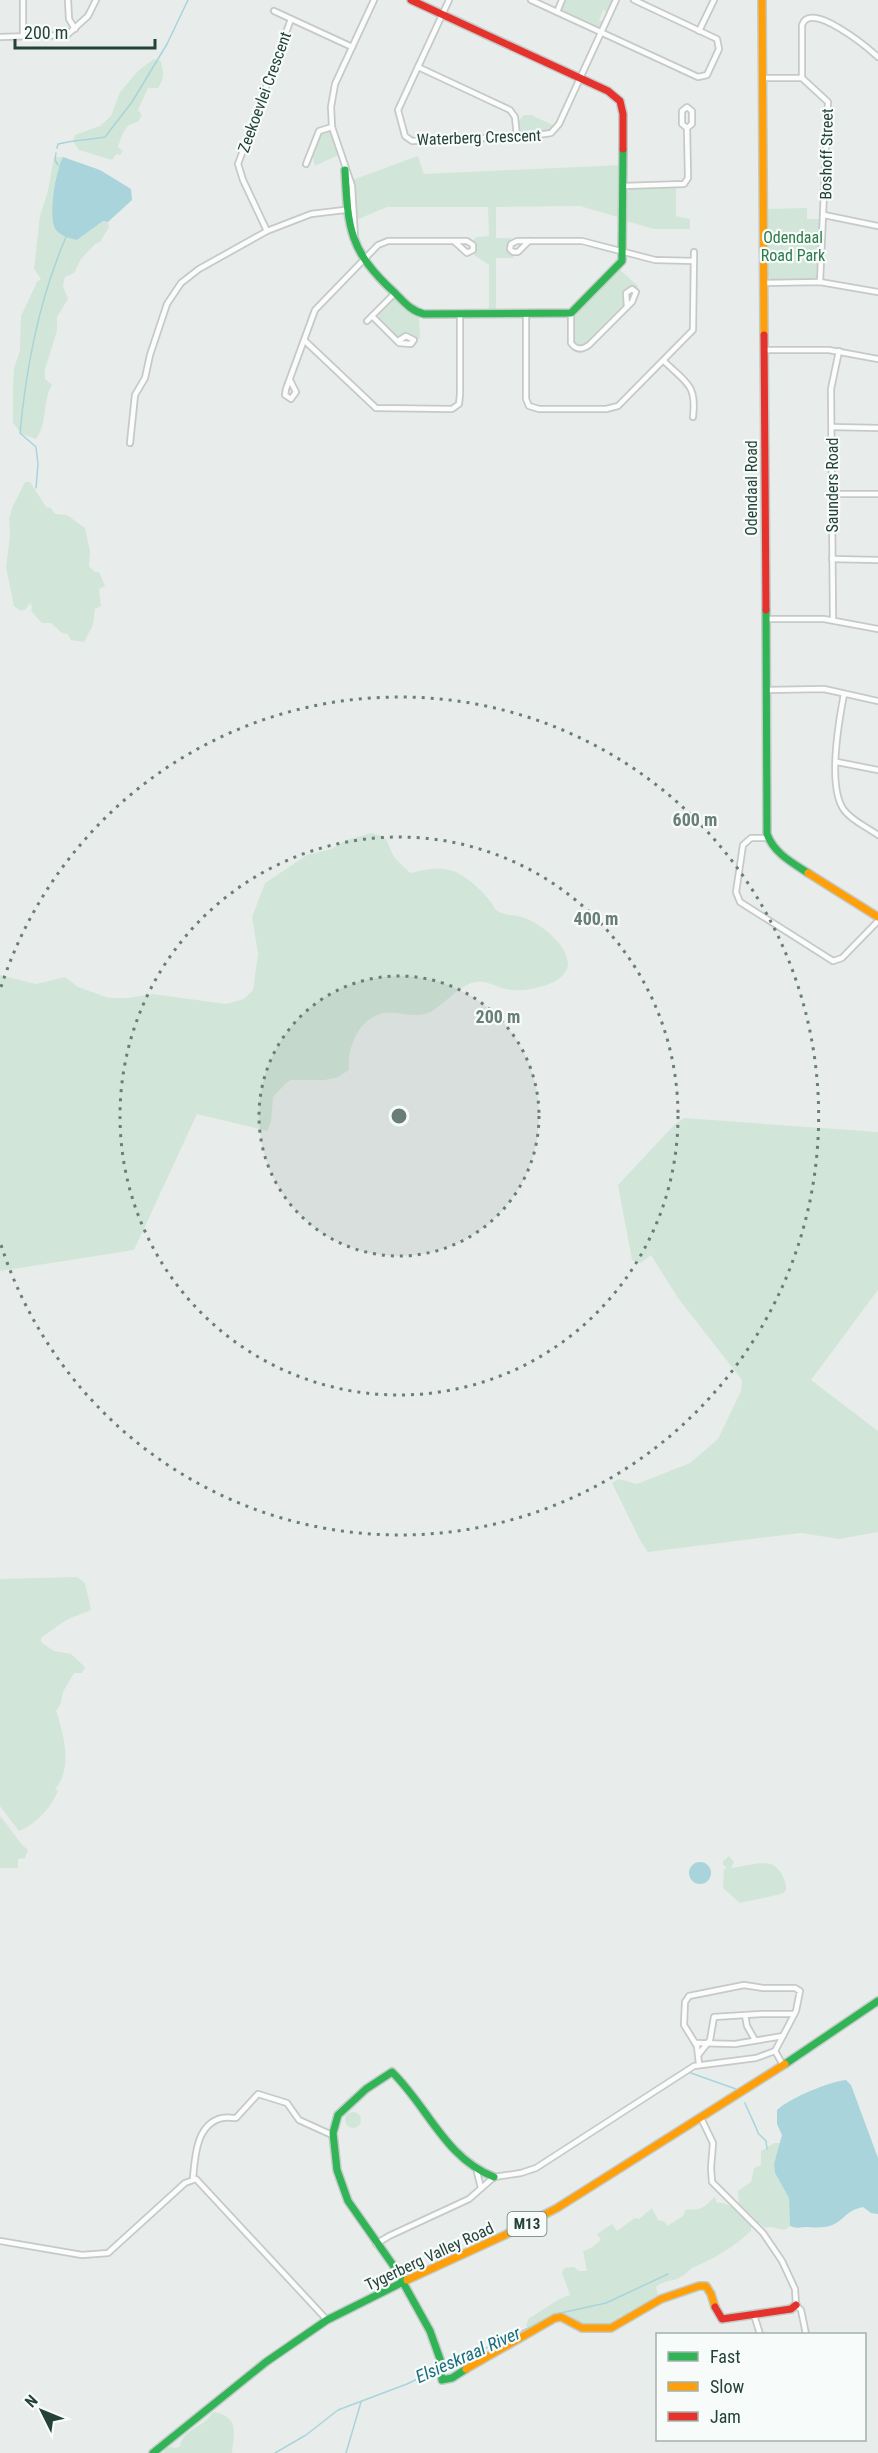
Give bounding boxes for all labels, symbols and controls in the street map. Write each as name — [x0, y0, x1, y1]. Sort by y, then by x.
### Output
scale bar — [15, 12, 154, 50]
text: 200 m — [24, 22, 68, 43]
street label: Zeekoevlei Crescent — [234, 29, 295, 155]
street label: Boshoff Street — [816, 108, 837, 200]
street label: Waterberg Crescent — [417, 126, 542, 149]
park label: Odendaal Road Park — [761, 228, 826, 265]
street label: Saunders Road — [823, 438, 842, 532]
street label: Odendaal Road — [742, 440, 761, 536]
text: 600 m — [673, 809, 717, 830]
text: 400 m — [574, 908, 618, 929]
text: 200 m — [476, 1006, 520, 1027]
centre of rings — [389, 1106, 409, 1126]
road number: M13 — [508, 2212, 546, 2236]
street label: Tygerberg Valley Road — [362, 2218, 497, 2295]
water label: Elsieskraal River — [412, 2322, 524, 2387]
legend — [656, 2333, 866, 2441]
text: Fast — [710, 2346, 741, 2367]
text: Slow — [710, 2376, 745, 2397]
north arrow — [12, 2381, 72, 2441]
text: N — [21, 2391, 42, 2411]
text: Jam — [710, 2406, 741, 2427]

